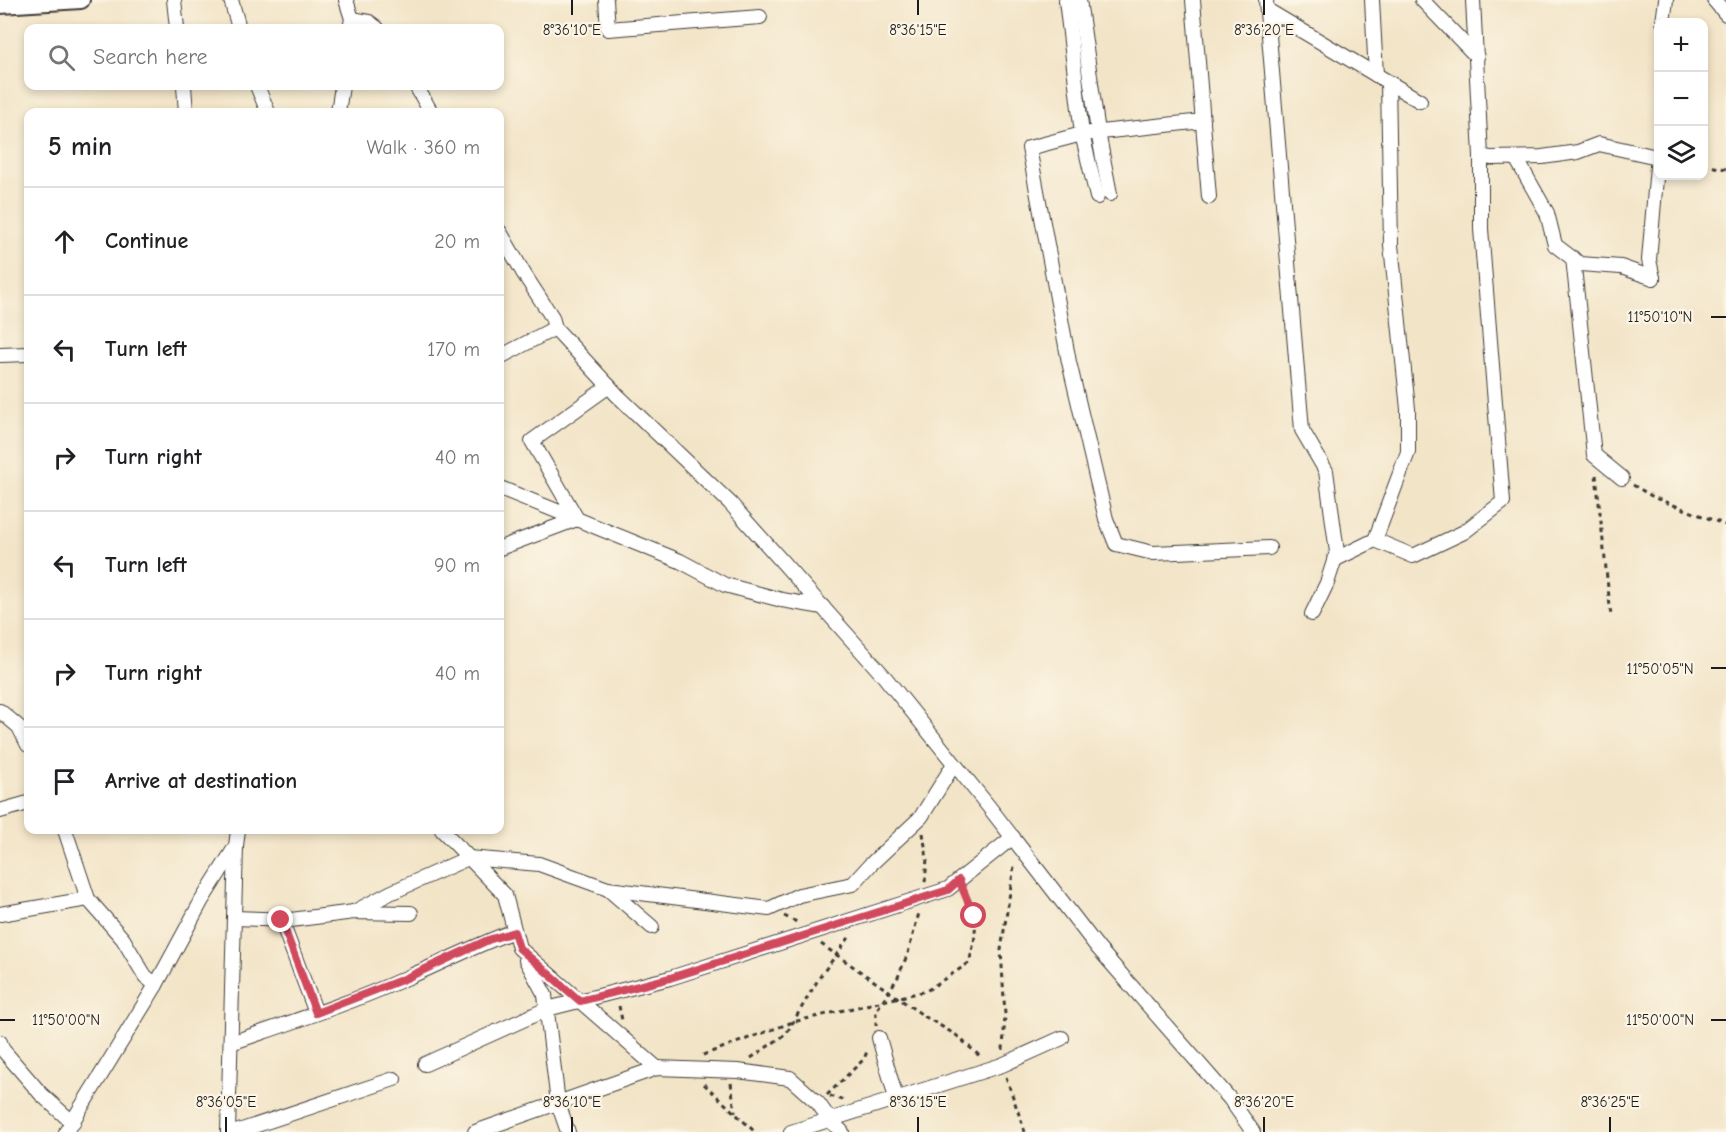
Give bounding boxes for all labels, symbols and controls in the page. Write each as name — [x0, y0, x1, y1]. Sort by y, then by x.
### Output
map controls — [1654, 18, 1708, 180]
button: + — [1654, 18, 1708, 72]
text: 8°36'10"E — [543, 21, 601, 39]
text: 8°36'15"E — [889, 21, 947, 39]
text: 8°36'20"E — [1234, 21, 1294, 39]
search box — [24, 24, 504, 90]
icon: search — [45, 41, 78, 74]
text: Search here — [93, 44, 208, 70]
button: − — [1654, 72, 1708, 126]
button: layers — [1654, 126, 1708, 180]
text: 5 min — [48, 132, 112, 162]
text: Walk · 360 m — [366, 136, 480, 159]
icon: ahead — [48, 225, 81, 258]
text: Continue — [105, 228, 188, 254]
text: 20 m — [434, 230, 480, 253]
text: 11°50'10"N — [1628, 308, 1692, 326]
icon: left — [48, 333, 81, 366]
text: Turn left — [105, 336, 187, 362]
text: 170 m — [427, 338, 480, 361]
icon: right — [48, 441, 81, 474]
text: Turn right — [105, 444, 202, 470]
text: 40 m — [435, 446, 480, 469]
icon: left — [48, 549, 81, 582]
text: Turn left — [105, 552, 187, 578]
text: 90 m — [434, 554, 480, 577]
icon: right — [48, 657, 81, 690]
text: Turn right — [105, 660, 202, 686]
text: 11°50'05"N — [1626, 660, 1694, 678]
text: 40 m — [435, 662, 480, 685]
icon: arrive — [48, 765, 81, 798]
text: Arrive at destination — [105, 768, 297, 794]
route start — [960, 902, 986, 928]
route end — [267, 906, 293, 932]
text: 11°50'00"N — [32, 1011, 100, 1029]
text: 11°50'00"N — [1626, 1011, 1694, 1029]
text: 8°36'05"E — [196, 1093, 256, 1111]
text: 8°36'10"E — [543, 1093, 601, 1111]
text: 8°36'15"E — [889, 1093, 947, 1111]
text: 8°36'20"E — [1234, 1093, 1294, 1111]
text: 8°36'25"E — [1580, 1093, 1640, 1111]

